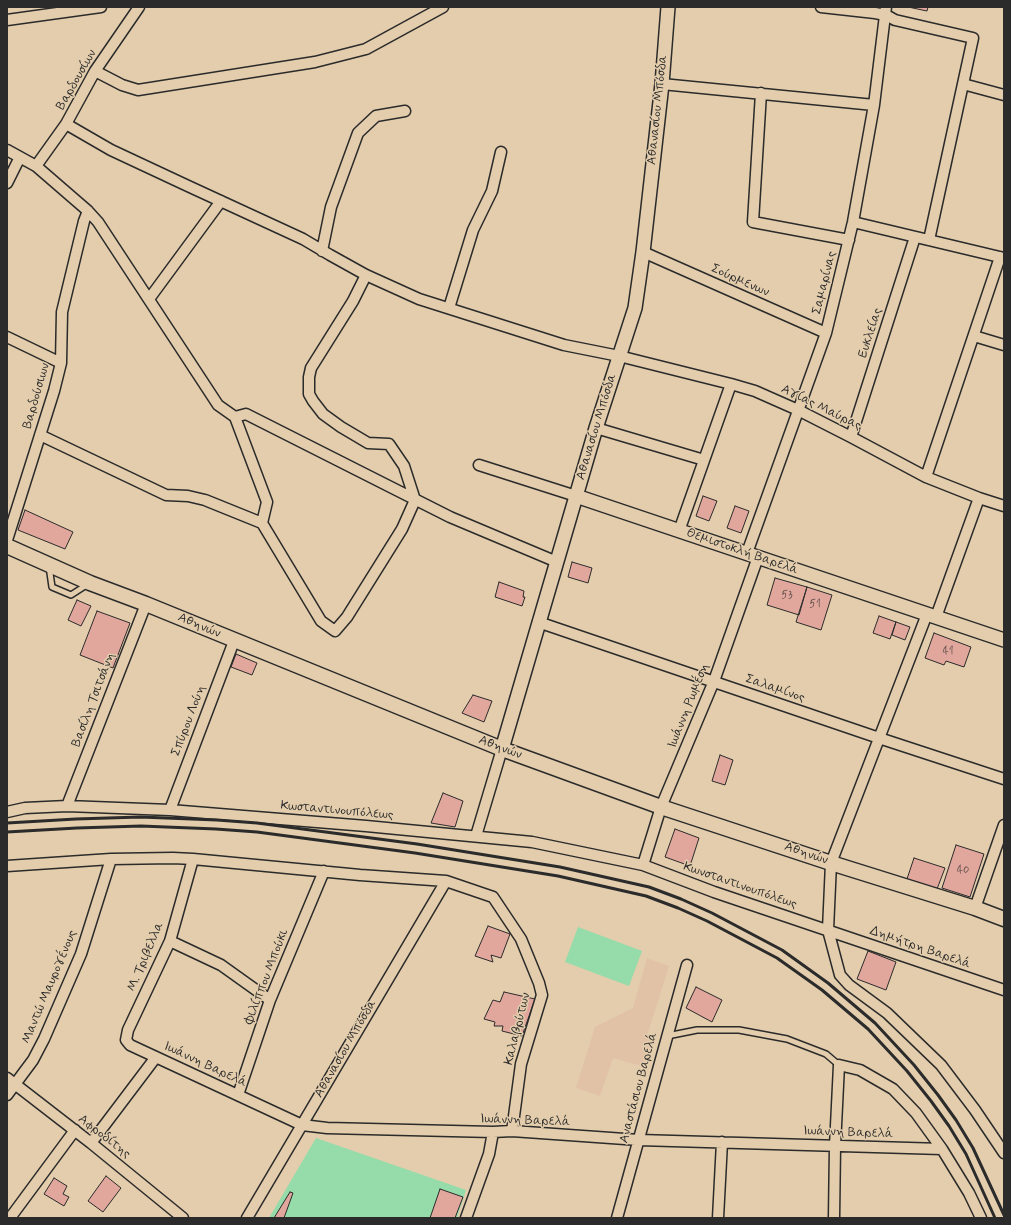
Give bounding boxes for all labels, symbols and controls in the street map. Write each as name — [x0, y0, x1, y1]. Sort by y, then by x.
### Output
street label: Βαρδουσίων — [53, 47, 101, 113]
street label: Αθανασίου Μπόσδα — [644, 54, 672, 166]
street label: Σαμαρίνας — [810, 250, 840, 316]
street label: Σούρμενων — [708, 261, 772, 301]
street label: Ευκλείας — [856, 306, 886, 360]
street label: Βαρδούσιων — [20, 361, 54, 431]
street label: Αθανασίου Μπόσδα — [573, 372, 621, 482]
street label: Αγίας Μαύρας — [778, 382, 864, 434]
street label: Θεμιστοκλή Βαρελά — [684, 526, 800, 578]
house number: 53 — [781, 589, 793, 603]
house number: 51 — [809, 598, 821, 612]
street label: Αθηνών — [175, 610, 223, 642]
house number: 41 — [942, 645, 954, 659]
street label: Βασίλη Τσιτσάνη — [69, 651, 119, 749]
street label: Ιωάννη Ρωμέση — [665, 661, 713, 751]
street label: Σαλαμίνος — [743, 672, 807, 706]
street label: Σπύρου Λούη — [168, 683, 210, 759]
street label: Αθηνών — [476, 733, 524, 763]
street label: Κωσταντινουπόλεως — [280, 798, 394, 824]
street label: Αθηνών — [782, 839, 830, 869]
street label: Κωνσταντινουπόλεως — [681, 859, 799, 913]
house number: 40 — [957, 864, 969, 878]
street label: Μ. Τριβελλα — [124, 920, 168, 994]
street label: Δημήτρη Βαρελά — [868, 923, 972, 973]
street label: Φιλίππου Μπούκι — [242, 927, 292, 1027]
street label: Μαντώ Μαυρογένους — [19, 928, 81, 1046]
street label: Καλαβρύτων — [501, 991, 535, 1067]
street label: Αθανασίου Μπόσδα — [312, 997, 380, 1101]
street label: Αναστάσιου Βαρελά — [617, 1031, 661, 1145]
street label: Ιωάννη Βαρελά — [161, 1039, 249, 1091]
street label: Αφροδίτης — [75, 1112, 133, 1162]
street label: Ιωάννη Βαρελά — [480, 1112, 570, 1130]
street label: Ιωάννη Βαρελά — [803, 1124, 893, 1142]

